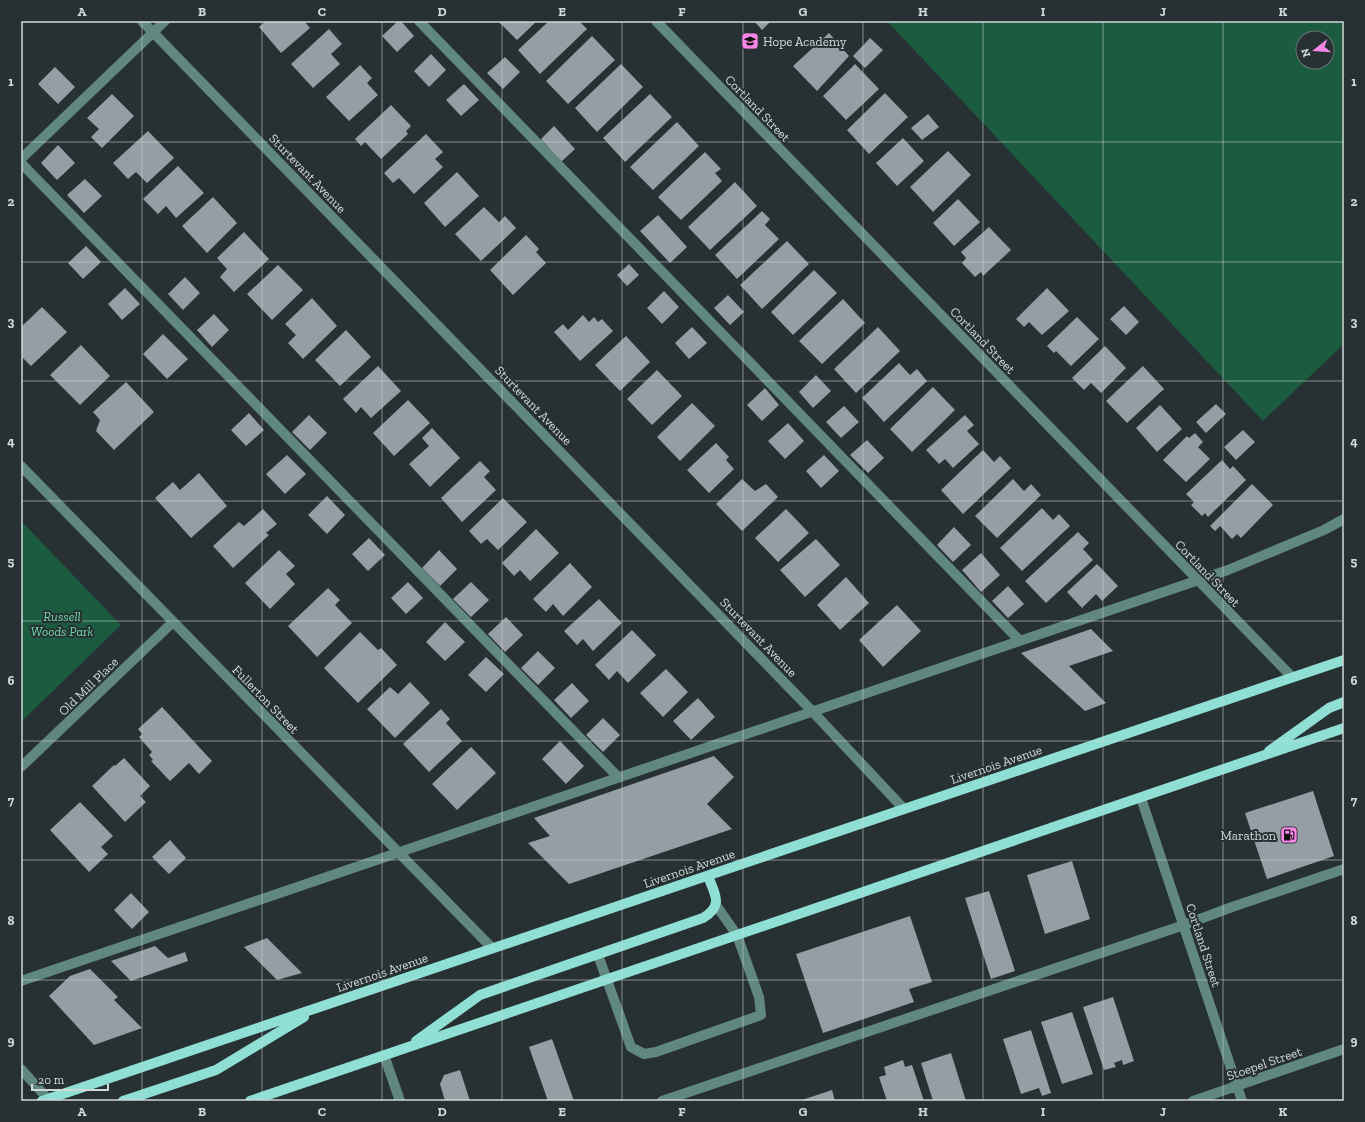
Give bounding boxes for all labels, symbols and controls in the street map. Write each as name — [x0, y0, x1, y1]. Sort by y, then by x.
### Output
text: A — [78, 4, 87, 19]
text: B — [198, 4, 206, 19]
text: C — [318, 4, 326, 19]
text: D — [437, 4, 447, 19]
text: E — [558, 4, 566, 19]
text: F — [678, 4, 686, 19]
text: G — [799, 4, 808, 19]
text: H — [918, 4, 928, 19]
text: I — [1041, 4, 1046, 19]
text: J — [1160, 4, 1166, 19]
text: K — [1279, 4, 1288, 19]
north arrow — [1295, 30, 1335, 70]
school or university icon: Hope Academy — [740, 31, 760, 51]
place label: Hope Academy — [763, 34, 847, 49]
text: N — [1298, 46, 1313, 59]
street label: Cortland Street — [722, 72, 793, 145]
text: 1 — [8, 74, 14, 89]
text: 1 — [1351, 74, 1357, 89]
street label: Sturtevant Avenue — [266, 131, 349, 216]
text: 2 — [8, 194, 15, 209]
text: 2 — [1351, 194, 1358, 209]
street label: Cortland Street — [947, 304, 1018, 377]
text: 3 — [8, 314, 15, 329]
text: 3 — [1351, 314, 1358, 329]
street label: Sturtevant Avenue — [492, 363, 575, 448]
text: 4 — [7, 434, 15, 449]
text: 4 — [1350, 434, 1358, 449]
street label: Cortland Street — [1172, 537, 1243, 610]
text: 5 — [8, 554, 15, 569]
text: 5 — [1351, 554, 1358, 569]
street label: Sturtevant Avenue — [717, 595, 800, 680]
park label: Russell Woods Park — [31, 609, 93, 639]
street label: Old Mill Place — [55, 654, 121, 719]
street label: Fullerton Street — [229, 662, 302, 737]
text: 6 — [8, 673, 15, 688]
text: 6 — [1351, 673, 1358, 688]
street label: Livernois Avenue — [948, 742, 1044, 787]
text: 7 — [8, 793, 15, 808]
text: 7 — [1351, 793, 1358, 808]
fuel station icon: Marathon — [1279, 825, 1299, 845]
place label: Marathon — [1220, 828, 1277, 843]
street label: Livernois Avenue — [641, 846, 737, 891]
street label: Cortland Street — [1183, 902, 1224, 989]
text: 8 — [7, 913, 15, 928]
text: 8 — [1350, 913, 1358, 928]
street label: Livernois Avenue — [334, 950, 430, 995]
text: 9 — [8, 1033, 15, 1048]
text: 9 — [1351, 1033, 1358, 1048]
street label: Stoepel Street — [1225, 1044, 1304, 1083]
scale bar — [32, 1066, 108, 1092]
text: 20 m — [38, 1073, 65, 1087]
text: A — [78, 1104, 87, 1119]
text: B — [198, 1104, 206, 1119]
text: C — [318, 1104, 326, 1119]
text: D — [437, 1104, 447, 1119]
text: E — [558, 1104, 566, 1119]
text: F — [678, 1104, 686, 1119]
text: G — [799, 1104, 808, 1119]
text: H — [918, 1104, 928, 1119]
text: I — [1041, 1104, 1046, 1119]
text: J — [1160, 1104, 1166, 1119]
text: K — [1279, 1104, 1288, 1119]

